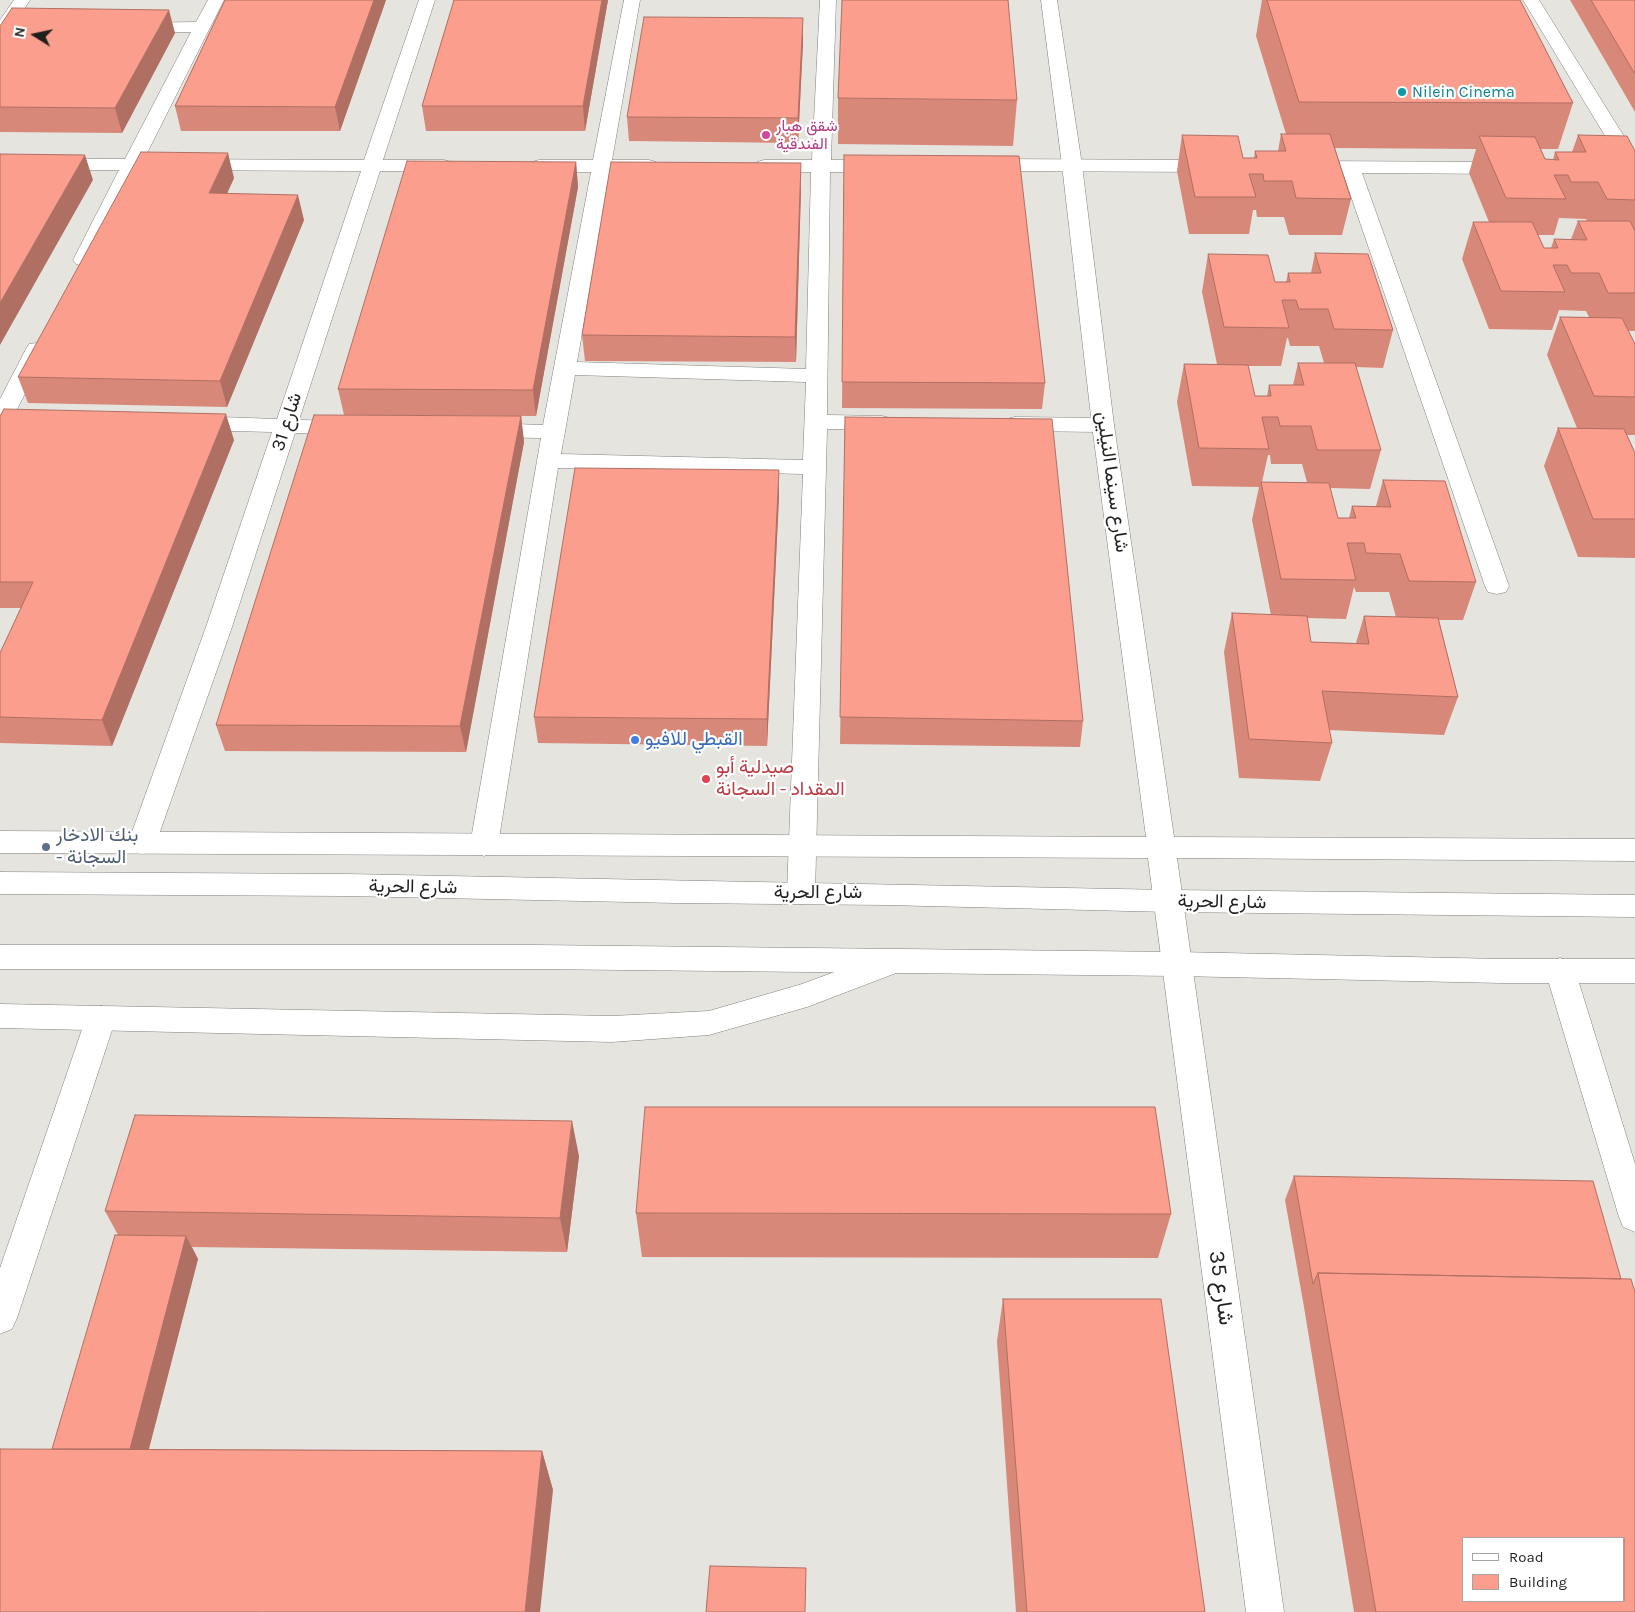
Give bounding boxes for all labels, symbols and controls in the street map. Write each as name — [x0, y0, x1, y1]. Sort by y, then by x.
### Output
north arrow — [10, 10, 60, 60]
text: N — [10, 26, 29, 39]
place label: Nilein Cinema — [1412, 82, 1515, 102]
marker: Nilein Cinema — [1396, 86, 1408, 98]
place label: شقق هبار الفندقية — [776, 116, 838, 154]
marker: شقق هبار الفندقية — [760, 129, 772, 141]
street label: شارع 31 — [267, 390, 307, 454]
street label: شارع سينما النيلين — [1091, 410, 1133, 554]
place label: القبطي للافيو — [645, 729, 743, 751]
marker: القبطي للافيو — [629, 734, 641, 746]
place label: صيدلية أبو المقداد - السجانة — [716, 757, 845, 801]
marker: صيدلية أبو المقداد - السجانة — [700, 773, 712, 785]
place label: بنك الادخار - السجانة — [56, 825, 138, 869]
marker: بنك الادخار - السجانة — [40, 841, 52, 853]
street label: شارع الحرية — [368, 875, 458, 899]
street label: شارع الحرية — [774, 882, 862, 904]
street label: شارع الحرية — [1177, 890, 1267, 914]
street label: شارع 35 — [1203, 1249, 1239, 1327]
legend — [1462, 1537, 1625, 1602]
text: Road — [1509, 1548, 1544, 1566]
text: Building — [1509, 1573, 1567, 1591]

